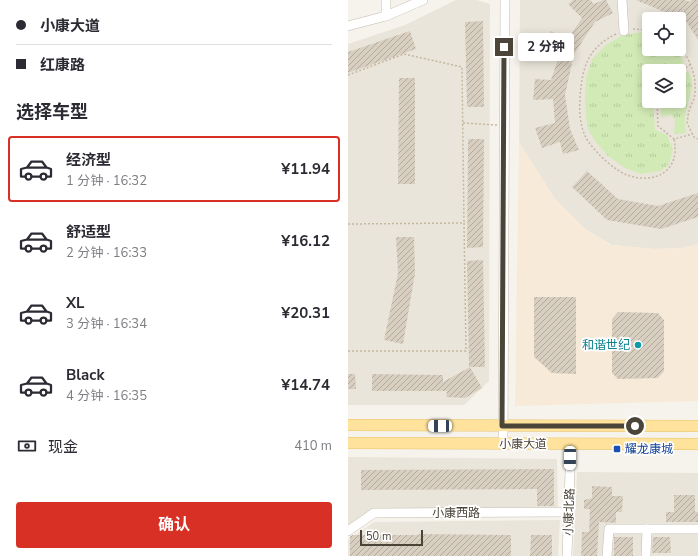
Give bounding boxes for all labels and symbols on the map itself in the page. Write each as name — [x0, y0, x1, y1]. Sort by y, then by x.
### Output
callout: 2 分钟 — [518, 33, 574, 61]
route end — [495, 38, 513, 56]
place label: 和谐世纪 — [582, 337, 630, 353]
marker: 和谐世纪 — [633, 340, 643, 350]
route start — [626, 417, 644, 435]
car — [428, 420, 452, 432]
street label: 小康大道 — [499, 436, 547, 452]
place label: 耀龙康城 — [625, 441, 673, 457]
marker: 耀龙康城 — [612, 444, 622, 454]
car — [564, 446, 576, 470]
street label: 小康北路 — [560, 488, 578, 536]
street label: 小康西路 — [432, 505, 480, 521]
scale bar — [360, 528, 423, 547]

